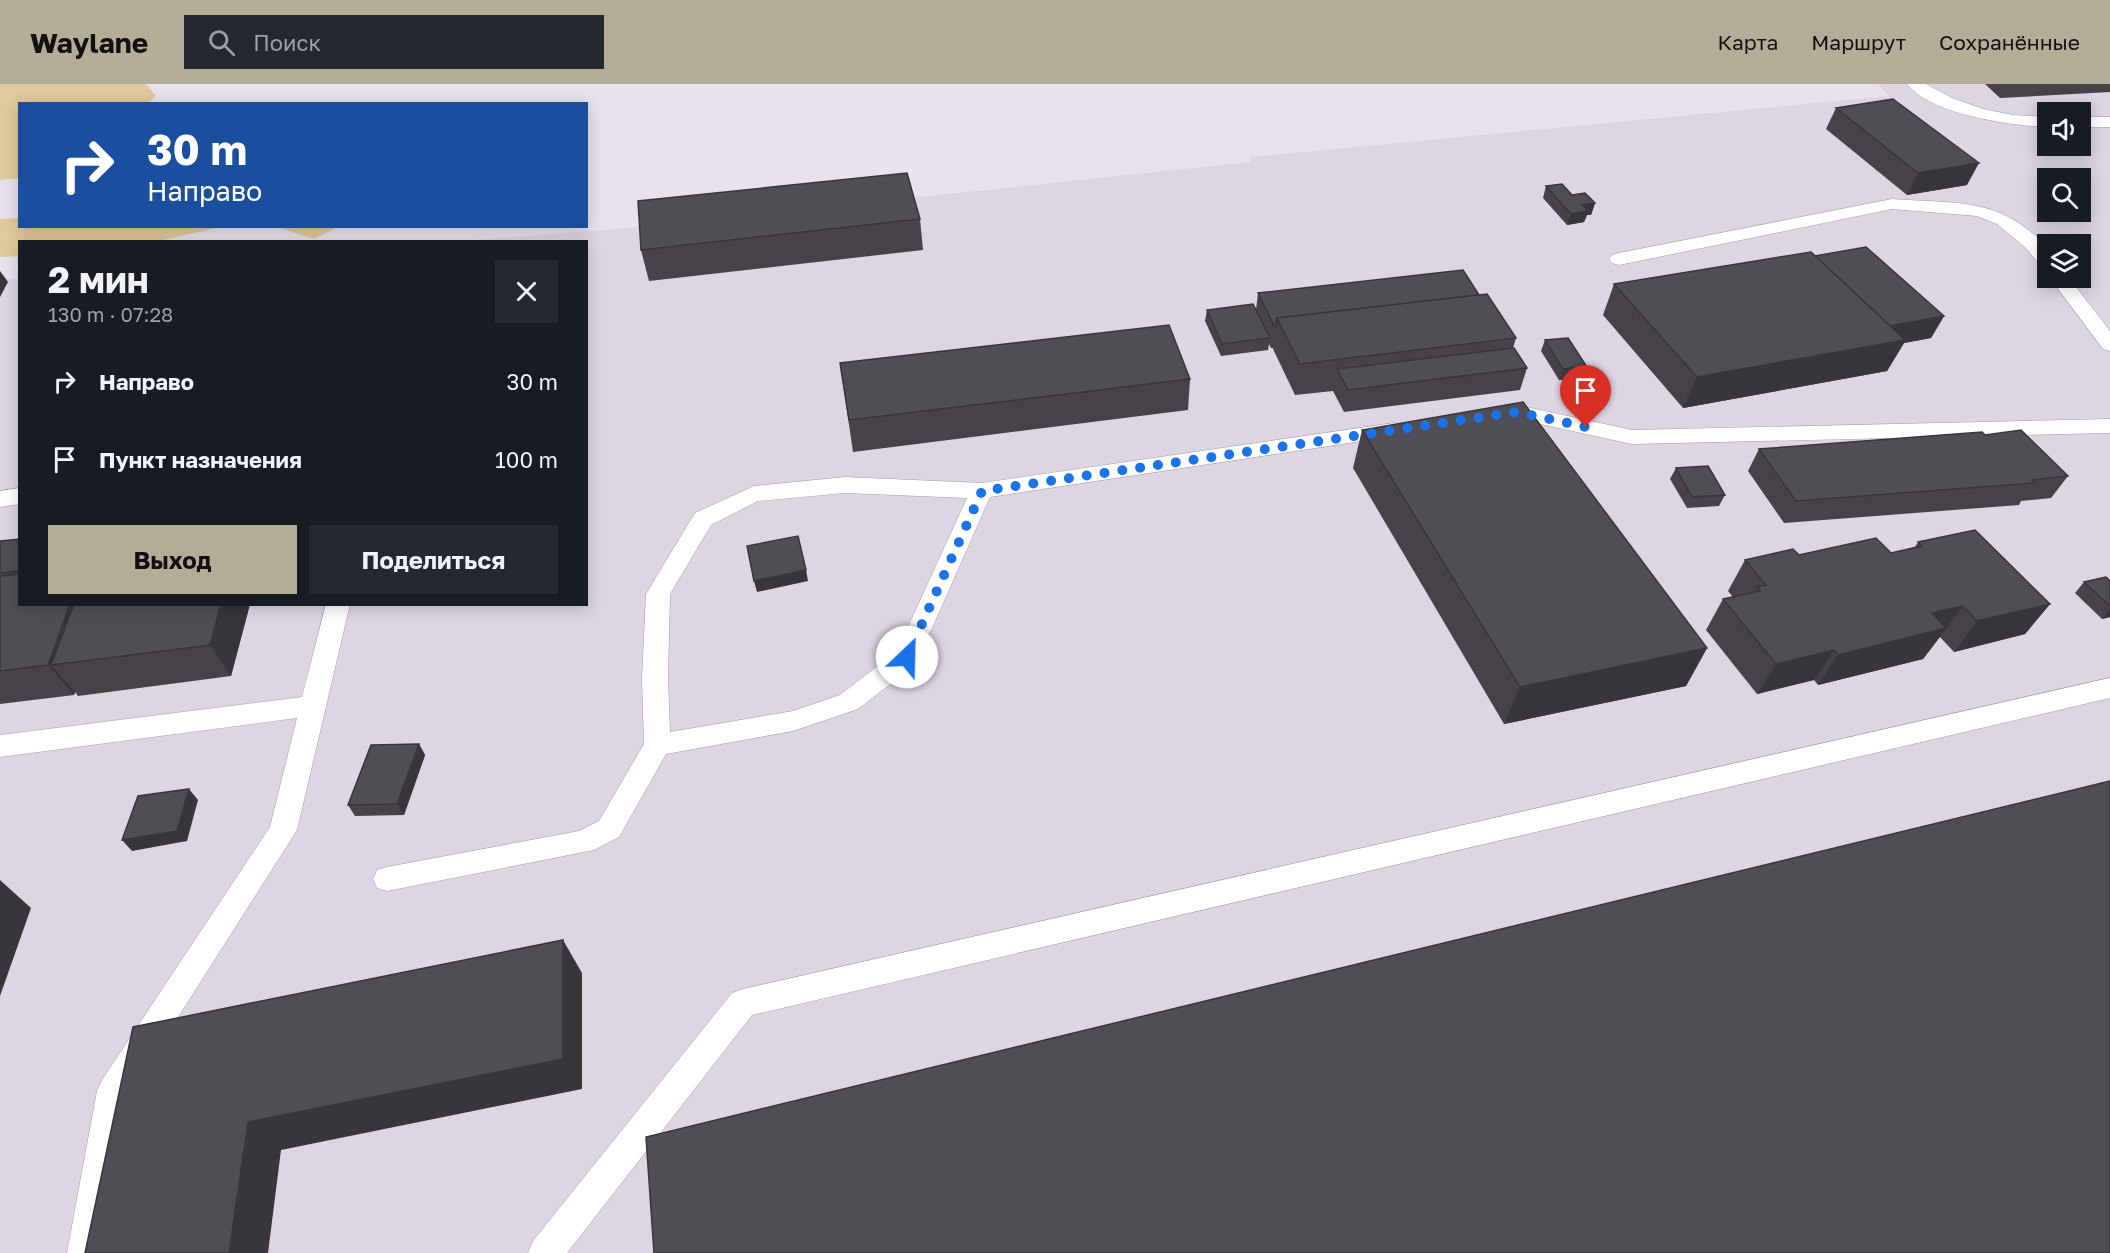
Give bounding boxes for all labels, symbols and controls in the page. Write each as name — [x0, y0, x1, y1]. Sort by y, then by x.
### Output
search box — [184, 15, 604, 69]
text: Waylane — [30, 26, 148, 59]
icon: search — [205, 26, 238, 59]
text: Поиск — [253, 29, 321, 56]
text: Карта — [1717, 29, 1778, 55]
text: Маршрут — [1811, 29, 1906, 55]
text: Сохранённые — [1939, 29, 2080, 55]
map controls — [2037, 102, 2091, 288]
button: sound — [2037, 102, 2091, 156]
text: 30 m — [147, 124, 247, 174]
icon: right — [48, 126, 126, 204]
button: search — [2037, 168, 2091, 222]
text: Направо — [147, 175, 262, 207]
button: layers — [2037, 234, 2091, 288]
text: 2 мин — [48, 258, 149, 301]
button: close — [495, 260, 558, 323]
text: 130 m · 07:28 — [48, 302, 173, 326]
icon: right — [48, 365, 81, 398]
pin — [1560, 365, 1611, 427]
text: Направо — [99, 368, 194, 395]
text: 30 m — [507, 368, 558, 395]
icon: arrive — [1569, 374, 1602, 407]
icon: arrive — [48, 443, 81, 476]
text: Пункт назначения — [99, 446, 302, 473]
text: 100 m — [495, 446, 558, 473]
button: Выход — [48, 525, 297, 594]
button: Поделиться — [309, 525, 558, 594]
position arrow — [875, 625, 939, 689]

